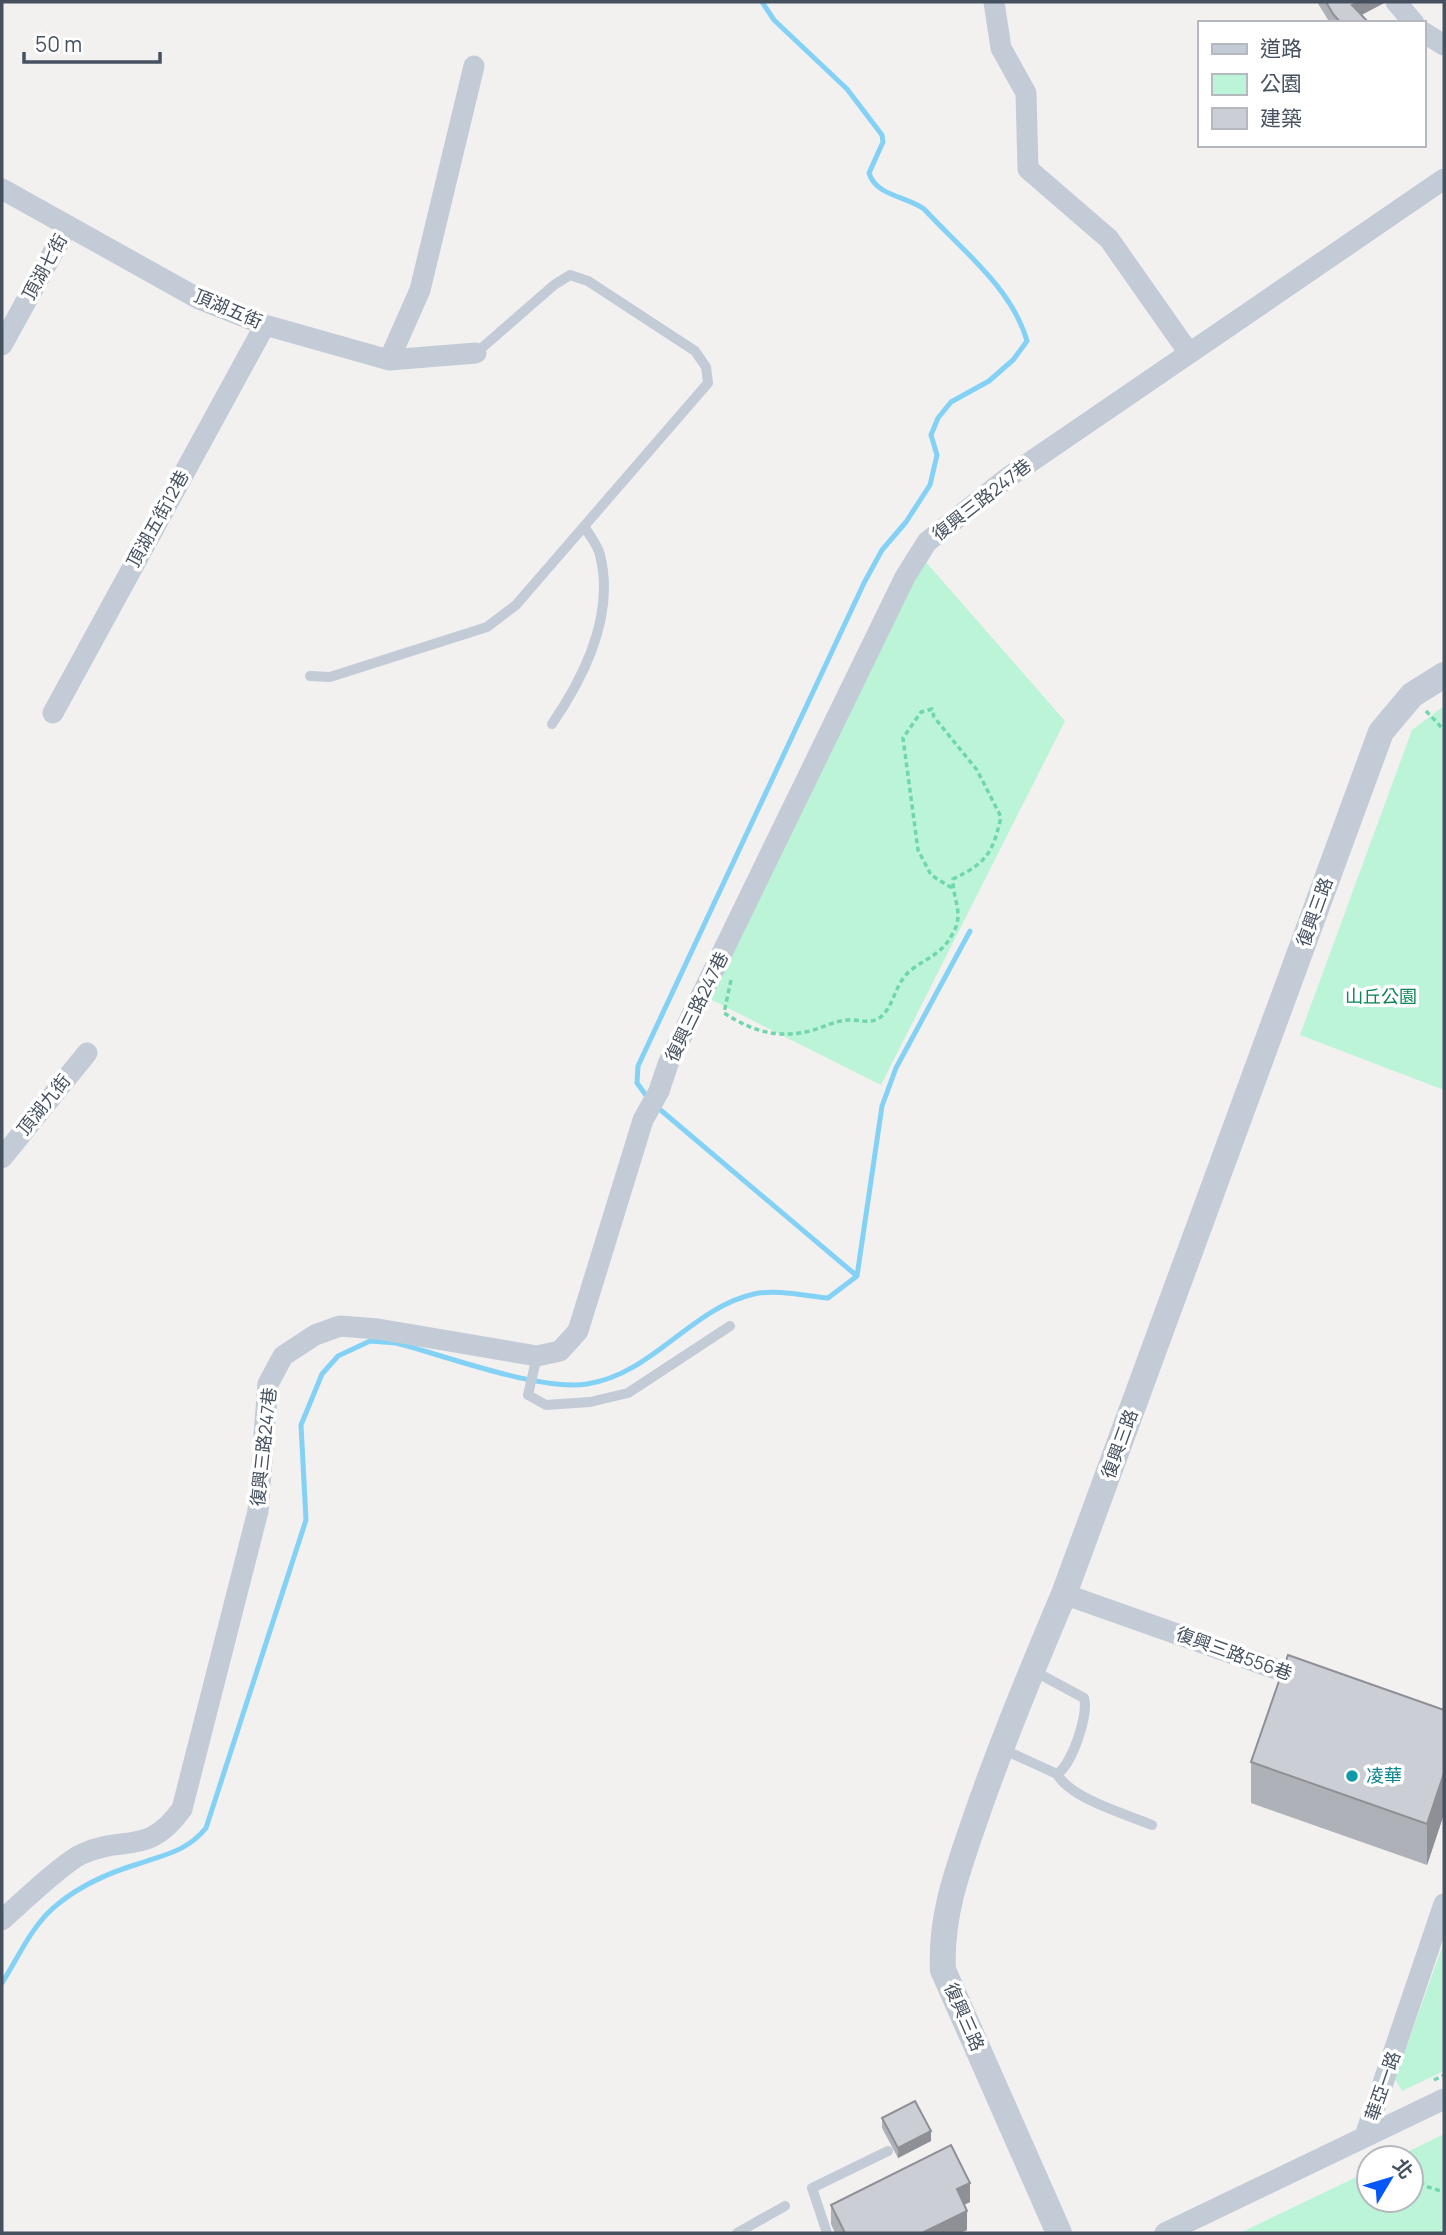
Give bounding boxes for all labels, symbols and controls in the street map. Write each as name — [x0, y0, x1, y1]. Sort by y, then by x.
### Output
scale bar — [24, 21, 161, 65]
legend — [1198, 21, 1425, 147]
text: 50 m — [35, 30, 82, 58]
text: 道路 — [1260, 34, 1302, 62]
text: 公園 — [1260, 69, 1302, 97]
text: 建築 — [1260, 104, 1302, 132]
street label: 頂湖七街 — [16, 229, 72, 304]
street label: 頂湖五街 — [191, 283, 266, 333]
street label: 復興三路247巷 — [927, 453, 1036, 545]
street label: 頂湖五街12巷 — [121, 466, 194, 571]
street label: 復興三路 — [1290, 874, 1338, 950]
street label: 復興三路247巷 — [659, 948, 733, 1066]
park label: 山丘公園 — [1345, 984, 1417, 1008]
street label: 頂湖九街 — [11, 1069, 75, 1140]
street label: 復興三路247巷 — [245, 1386, 281, 1508]
street label: 復興三路 — [1095, 1406, 1143, 1482]
street label: 復興三路556巷 — [1173, 1621, 1296, 1685]
place label: 凌華 — [1366, 1763, 1402, 1787]
marker: 凌華 — [1344, 1768, 1360, 1784]
street label: 復興三路 — [939, 1979, 991, 2054]
street label: 華亞一路 — [1359, 2048, 1405, 2124]
north arrow — [1355, 2144, 1425, 2214]
text: 北 — [1387, 2153, 1419, 2184]

